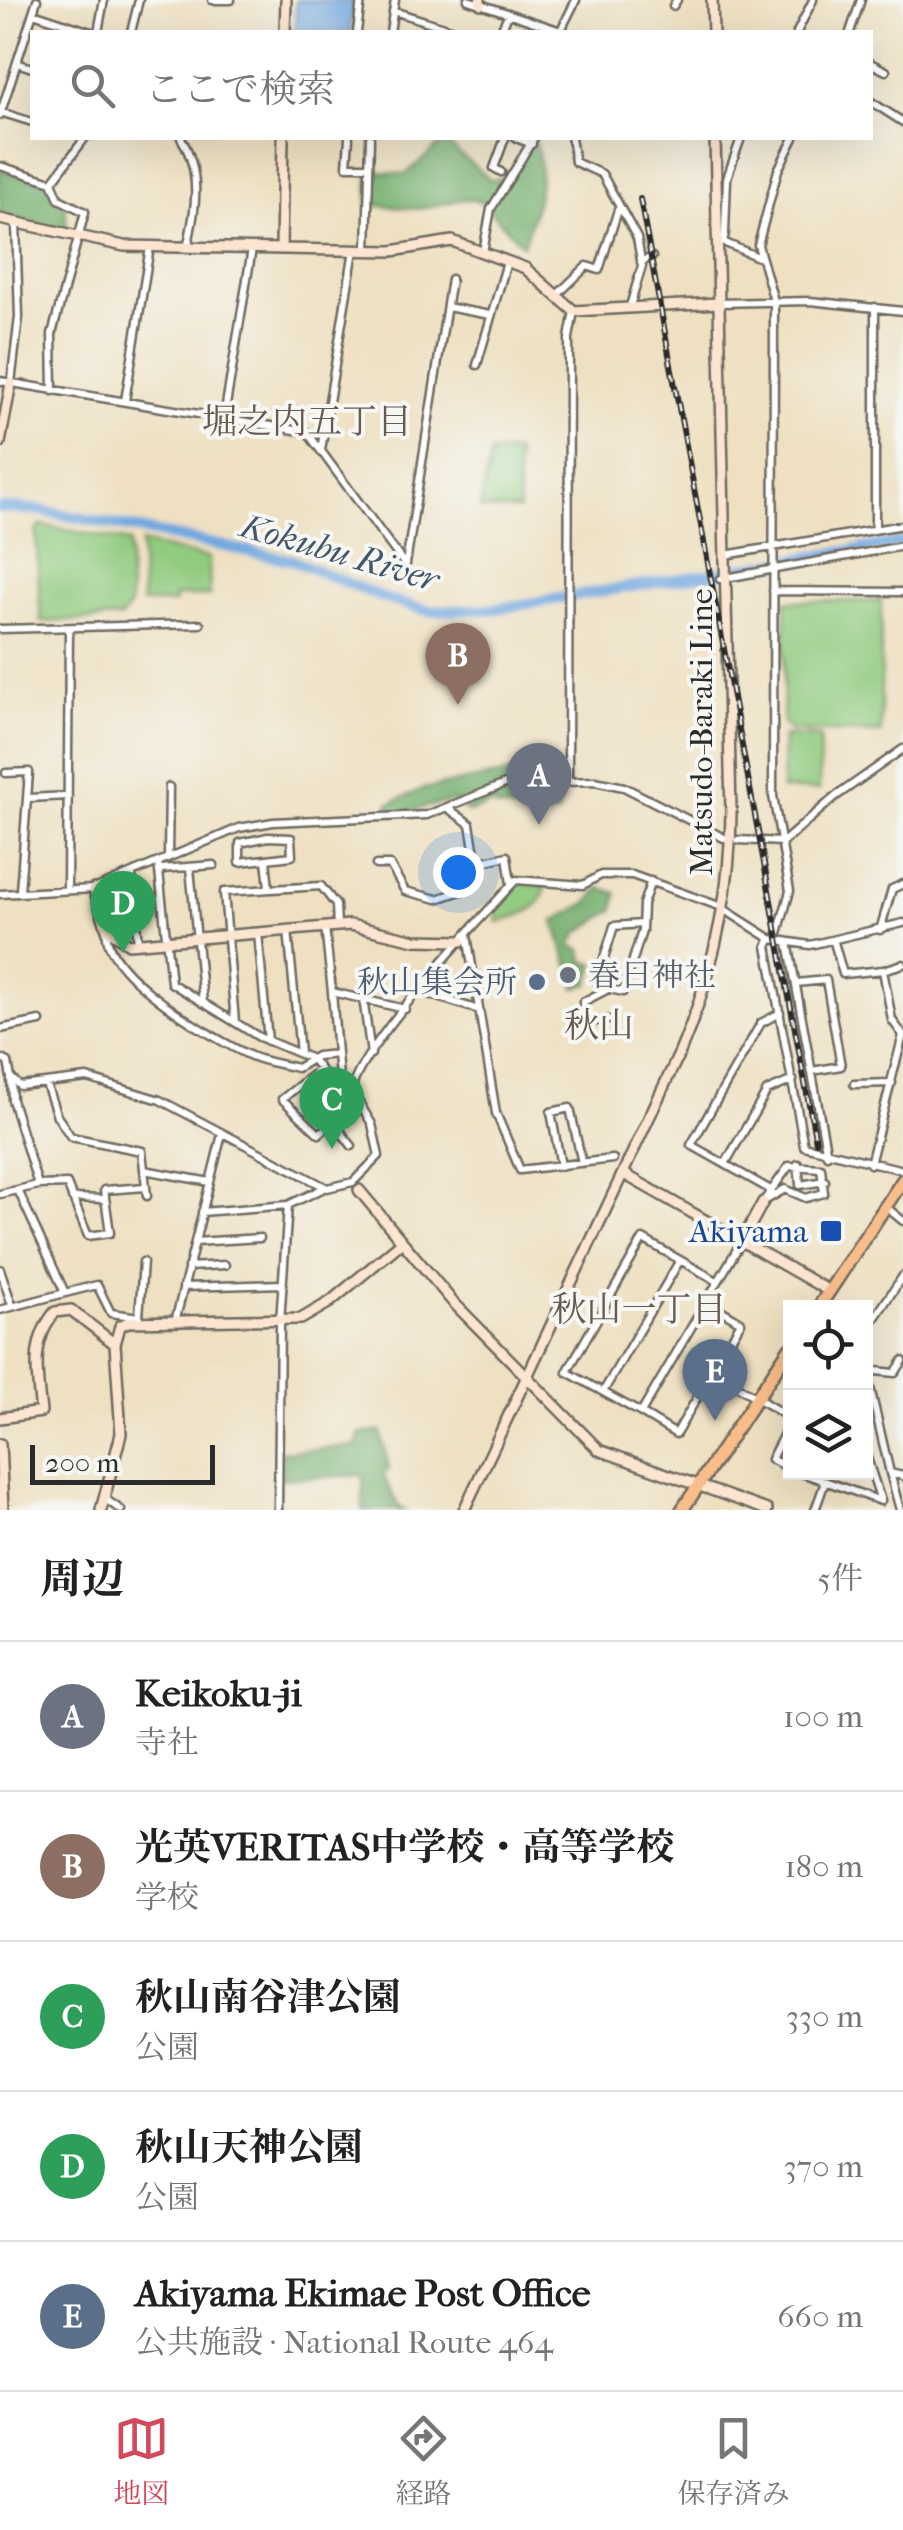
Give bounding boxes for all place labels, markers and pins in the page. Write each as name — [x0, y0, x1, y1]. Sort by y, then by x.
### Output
pin: B — [426, 622, 490, 705]
pin: A — [506, 742, 572, 825]
pin: D — [90, 870, 156, 953]
place label: 春日神社 — [588, 957, 716, 994]
place label: 秋山集会所 — [357, 964, 517, 1001]
marker: 春日神社 — [557, 964, 579, 986]
marker: 秋山集会所 — [526, 971, 548, 993]
pin: C — [300, 1066, 364, 1149]
place label: Akiyama — [687, 1213, 809, 1250]
marker: Akiyama — [818, 1218, 844, 1244]
pin: E — [682, 1338, 748, 1421]

